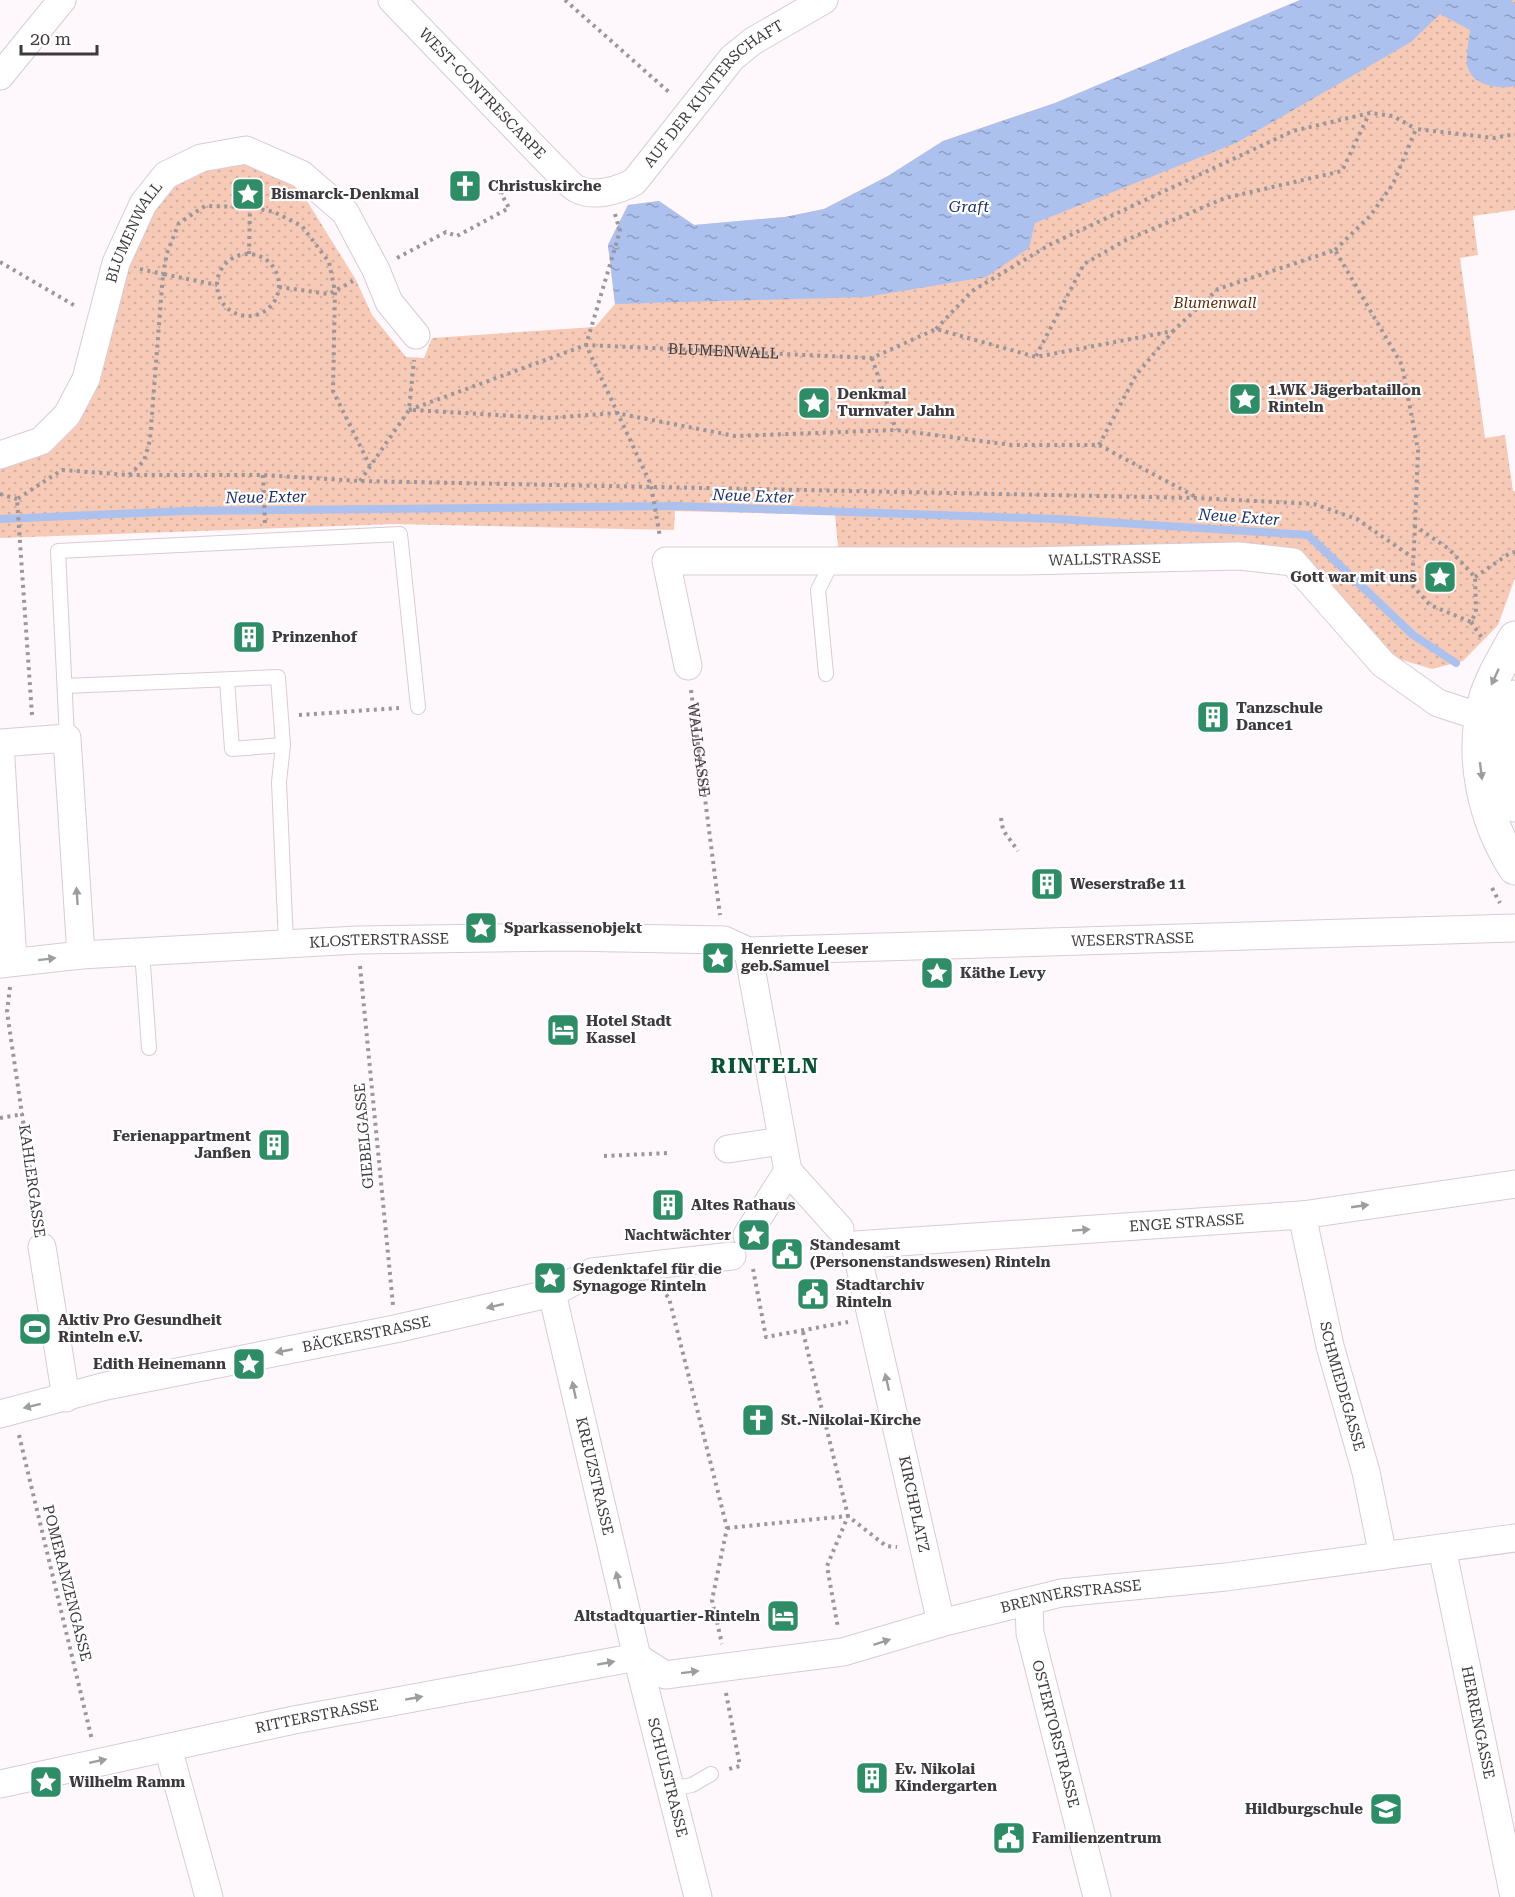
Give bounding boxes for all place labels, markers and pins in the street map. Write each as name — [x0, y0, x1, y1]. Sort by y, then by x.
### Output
church icon: Christuskirche — [447, 168, 483, 204]
place icon: Bismarck-Denkmal — [230, 176, 266, 212]
place label: Christuskirche — [488, 177, 602, 195]
place label: Bismarck-Denkmal — [271, 185, 419, 203]
place icon: 1.WK Jägerbataillon Rinteln — [1227, 381, 1263, 417]
place label: 1.WK Jägerbataillon Rinteln — [1268, 381, 1421, 416]
place icon: Denkmal Turnvater Jahn — [796, 385, 832, 421]
place label: Denkmal Turnvater Jahn — [837, 385, 955, 420]
place icon: Gott war mit uns — [1422, 559, 1458, 595]
place label: Gott war mit uns — [1290, 568, 1417, 586]
building icon: Prinzenhof — [231, 619, 267, 655]
place label: Prinzenhof — [272, 628, 358, 646]
building icon: Tanzschule Dance1 — [1195, 699, 1231, 735]
place label: Tanzschule Dance1 — [1236, 699, 1323, 734]
building icon: Weserstraße 11 — [1029, 866, 1065, 902]
place label: Weserstraße 11 — [1070, 875, 1186, 893]
place icon: Sparkassenobjekt — [463, 910, 499, 946]
place label: Sparkassenobjekt — [504, 919, 642, 937]
place icon: Henriette Leeser geb.Samuel — [700, 940, 736, 976]
place label: Henriette Leeser geb.Samuel — [740, 940, 868, 975]
place icon: Käthe Levy — [919, 955, 955, 991]
place label: Käthe Levy — [960, 964, 1046, 982]
hotel icon: Hotel Stadt Kassel — [545, 1012, 581, 1048]
place label: Hotel Stadt Kassel — [586, 1012, 672, 1047]
place label: Ferienappartment Janßen — [113, 1127, 251, 1162]
building icon: Ferienappartment Janßen — [256, 1127, 292, 1163]
building icon: Altes Rathaus — [650, 1187, 686, 1223]
place label: Altes Rathaus — [691, 1196, 796, 1214]
place icon: Nachtwächter — [736, 1217, 772, 1253]
place label: Nachtwächter — [624, 1226, 731, 1244]
public building icon: Standesamt (Personenstandswesen) Rinteln — [769, 1236, 805, 1272]
place label: Standesamt (Personenstandswesen) Rinteln — [810, 1236, 1050, 1271]
place icon: Gedenktafel für die Synagoge Rinteln — [532, 1260, 568, 1296]
place label: Gedenktafel für die Synagoge Rinteln — [573, 1260, 722, 1295]
public building icon: Stadtarchiv Rinteln — [795, 1276, 831, 1312]
place label: Stadtarchiv Rinteln — [836, 1276, 925, 1311]
sports icon: Aktiv Pro Gesundheit Rinteln e.V. — [17, 1311, 53, 1347]
place label: Aktiv Pro Gesundheit Rinteln e.V. — [58, 1311, 222, 1346]
place icon: Edith Heinemann — [231, 1346, 267, 1382]
place label: Edith Heinemann — [93, 1355, 226, 1373]
church icon: St.-Nikolai-Kirche — [740, 1402, 776, 1438]
place label: St.-Nikolai-Kirche — [781, 1411, 921, 1429]
hotel icon: Altstadtquartier-Rinteln — [765, 1598, 801, 1634]
place label: Altstadtquartier-Rinteln — [574, 1607, 760, 1625]
building icon: Ev. Nikolai Kindergarten — [854, 1760, 890, 1796]
place label: Ev. Nikolai Kindergarten — [895, 1760, 997, 1795]
place icon: Wilhelm Ramm — [28, 1764, 64, 1800]
place label: Wilhelm Ramm — [69, 1773, 186, 1791]
school or university icon: Hildburgschule — [1368, 1791, 1404, 1827]
place label: Hildburgschule — [1245, 1800, 1363, 1818]
public building icon: Familienzentrum — [991, 1820, 1027, 1856]
place label: Familienzentrum — [1032, 1829, 1162, 1847]

